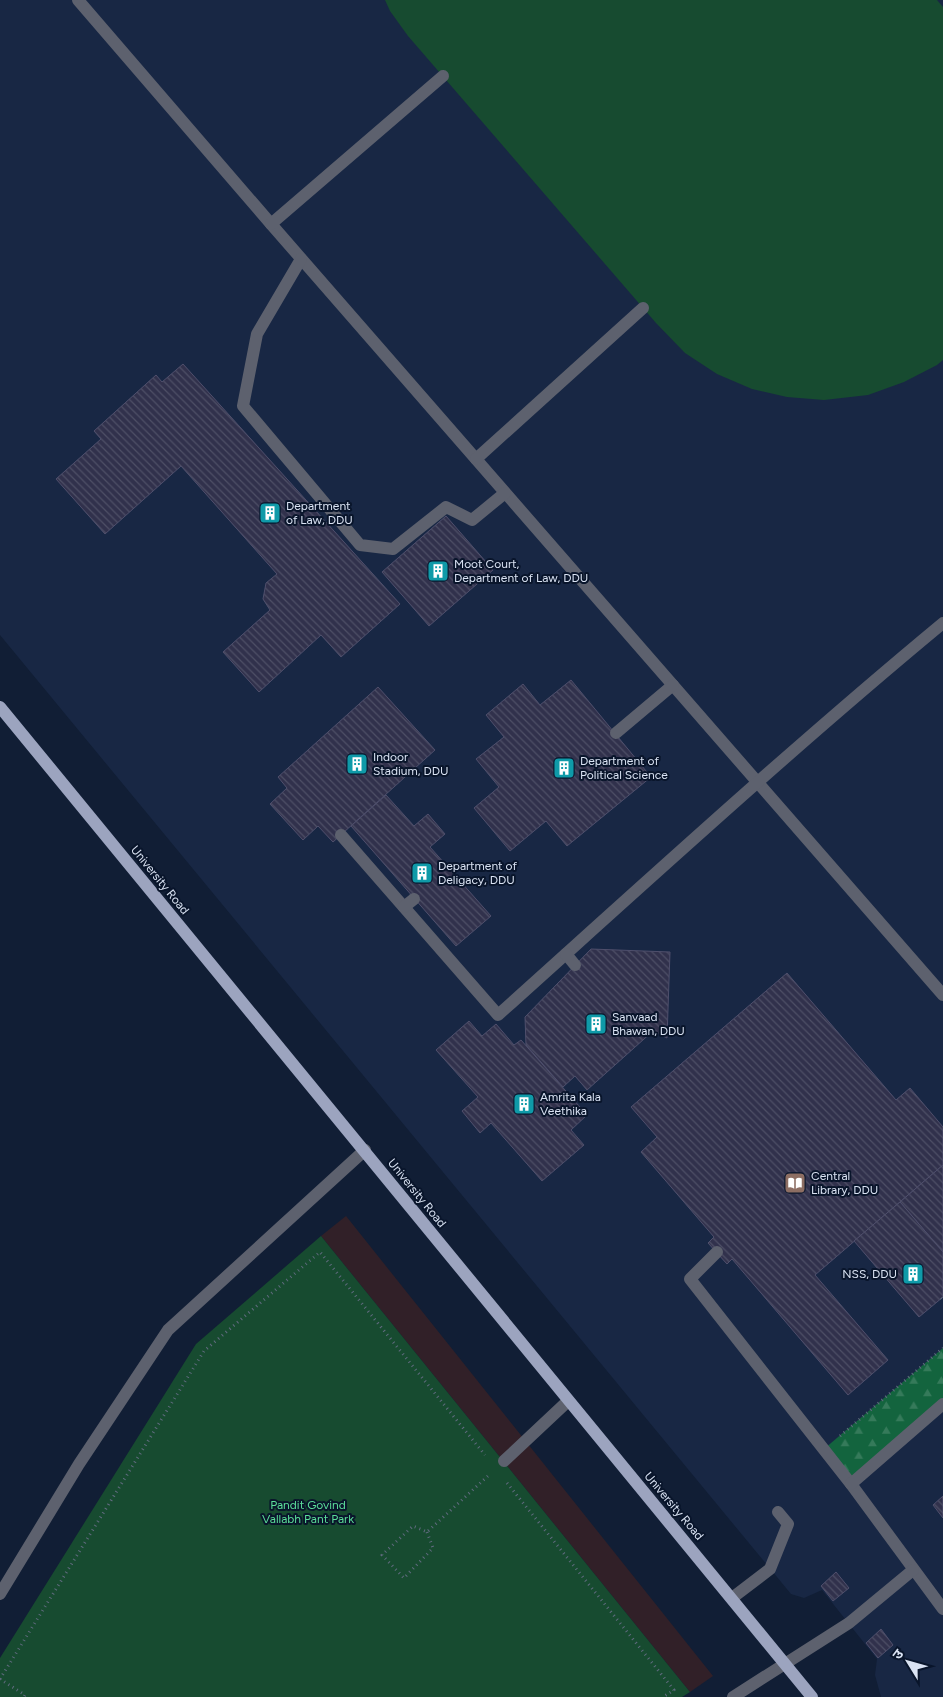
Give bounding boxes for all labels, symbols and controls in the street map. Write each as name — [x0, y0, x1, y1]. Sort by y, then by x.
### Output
place label: Department of Law, DDU — [286, 499, 353, 527]
building icon: Department of Law, DDU — [258, 501, 282, 525]
place label: Moot Court, Department of Law, DDU — [454, 557, 588, 585]
building icon: Moot Court, Department of Law, DDU — [426, 559, 450, 583]
place label: Indoor Stadium, DDU — [373, 750, 448, 778]
building icon: Indoor Stadium, DDU — [345, 752, 369, 776]
place label: Department of Political Science — [580, 754, 668, 782]
building icon: Department of Political Science — [552, 756, 576, 780]
street label: University Road — [128, 843, 192, 917]
place label: Department of Deligacy, DDU — [438, 859, 518, 887]
building icon: Department of Deligacy, DDU — [410, 861, 434, 885]
place label: Sanvaad Bhawan, DDU — [612, 1010, 685, 1038]
building icon: Sanvaad Bhawan, DDU — [584, 1012, 608, 1036]
place label: Amrita Kala Veethika — [540, 1090, 601, 1118]
building icon: Amrita Kala Veethika — [512, 1092, 536, 1116]
street label: University Road — [385, 1156, 449, 1230]
place label: Central Library, DDU — [811, 1169, 878, 1197]
library icon: Central Library, DDU — [783, 1171, 807, 1195]
building icon: NSS, DDU — [901, 1262, 925, 1286]
place label: NSS, DDU — [842, 1267, 897, 1281]
street label: University Road — [641, 1469, 707, 1543]
park label: Pandit Govind Vallabh Pant Park — [262, 1498, 354, 1526]
north arrow — [883, 1637, 933, 1687]
text: उ — [889, 1645, 908, 1663]

